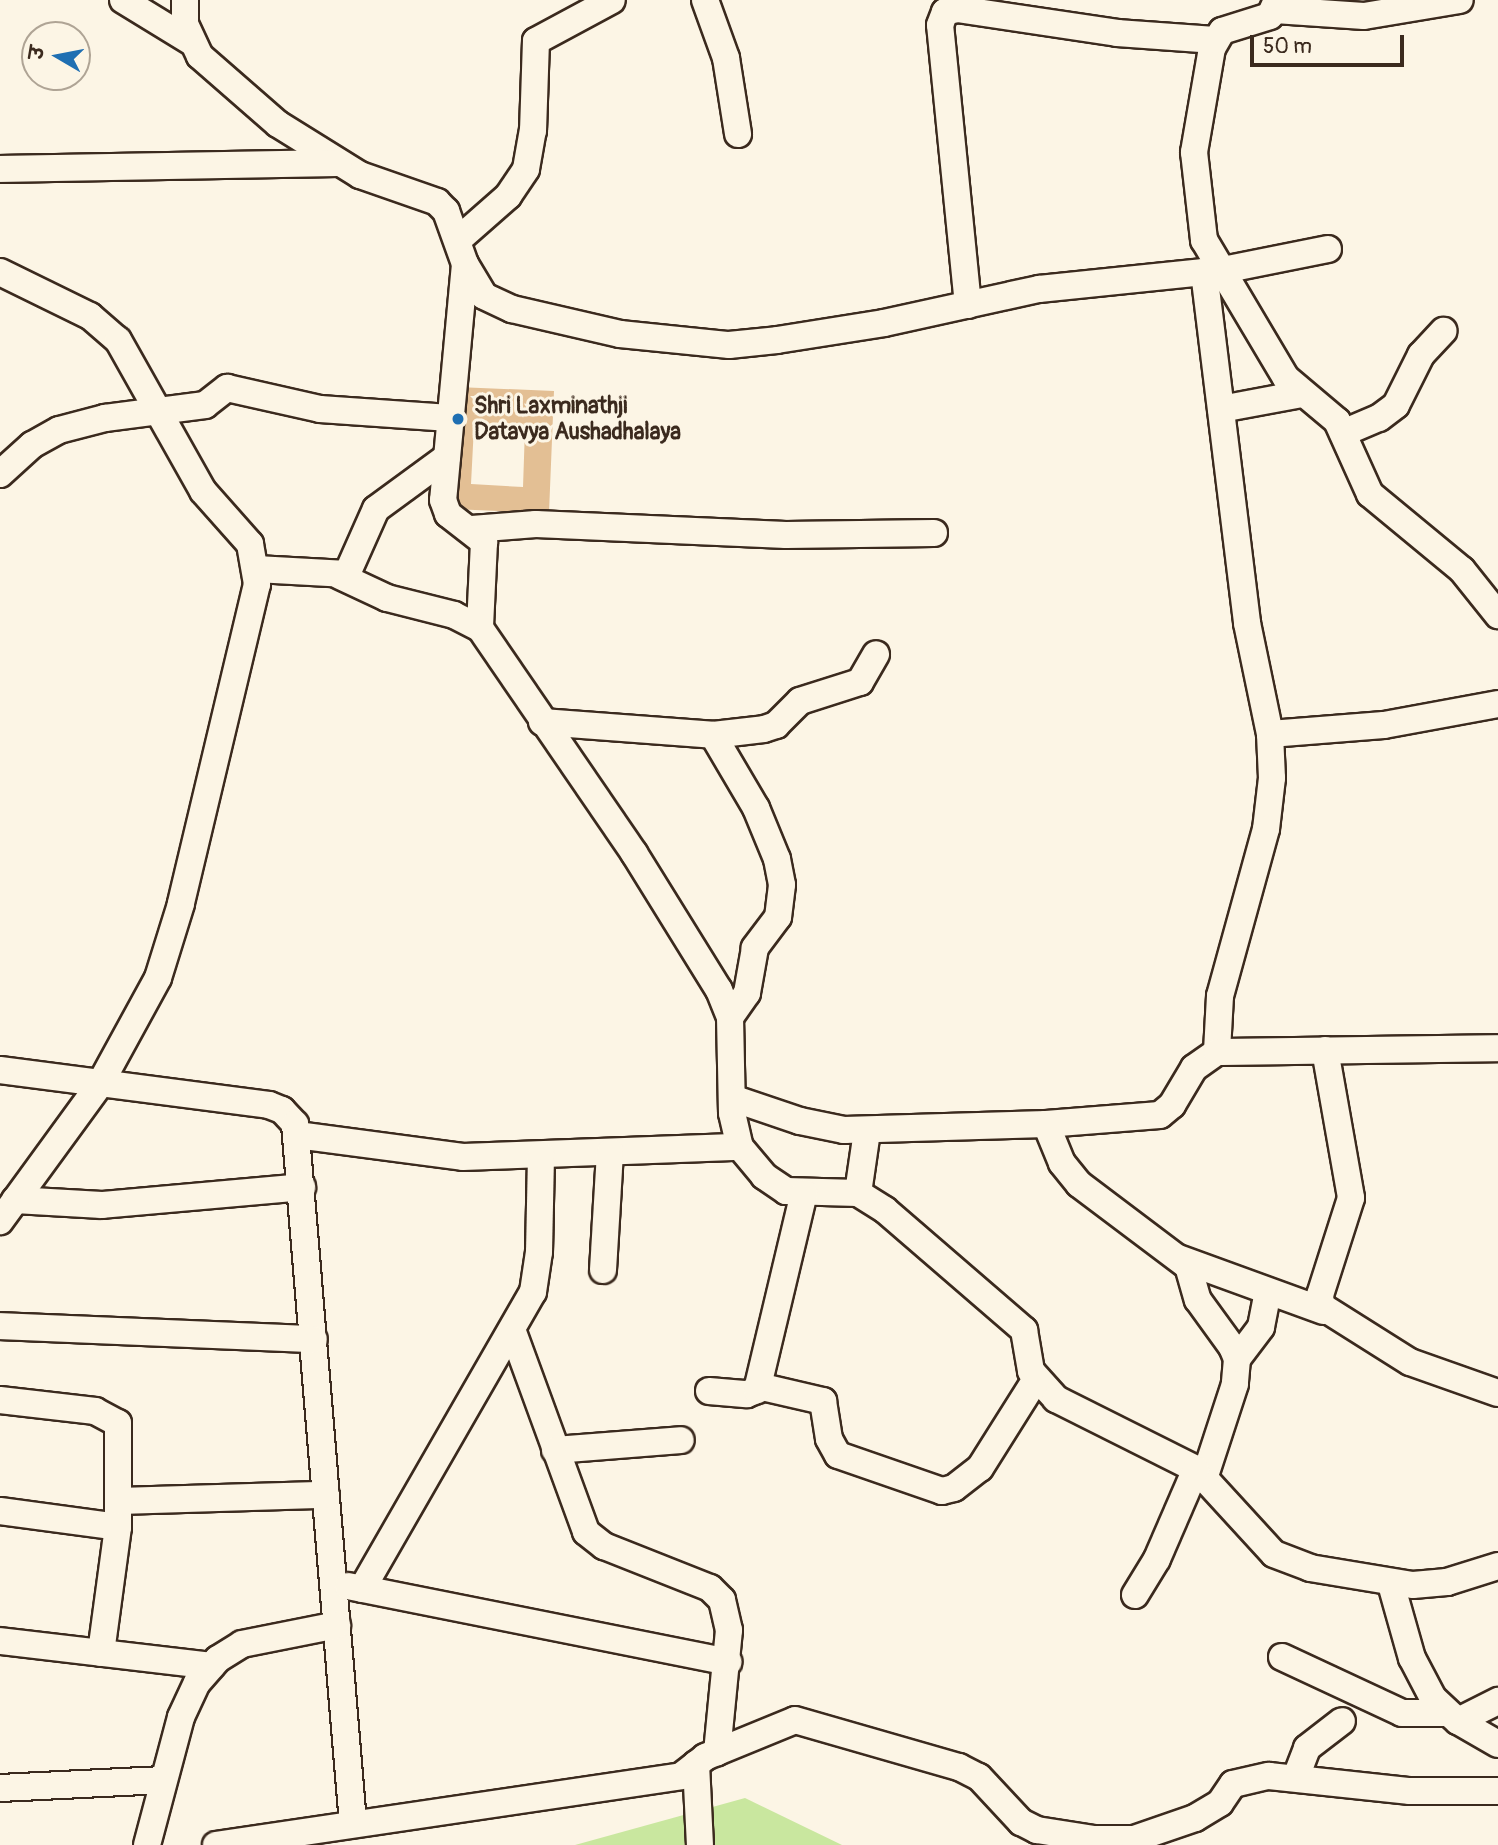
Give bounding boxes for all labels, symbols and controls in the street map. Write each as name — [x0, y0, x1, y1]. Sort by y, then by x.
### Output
north arrow — [21, 21, 91, 91]
scale bar — [1253, 21, 1407, 65]
text: 50 m — [1263, 33, 1312, 60]
text: उ — [24, 44, 50, 61]
place label: Shri Laxminathji Datavya Aushadhalaya — [474, 392, 681, 446]
marker: Shri Laxminathji Datavya Aushadhalaya — [448, 409, 468, 429]

